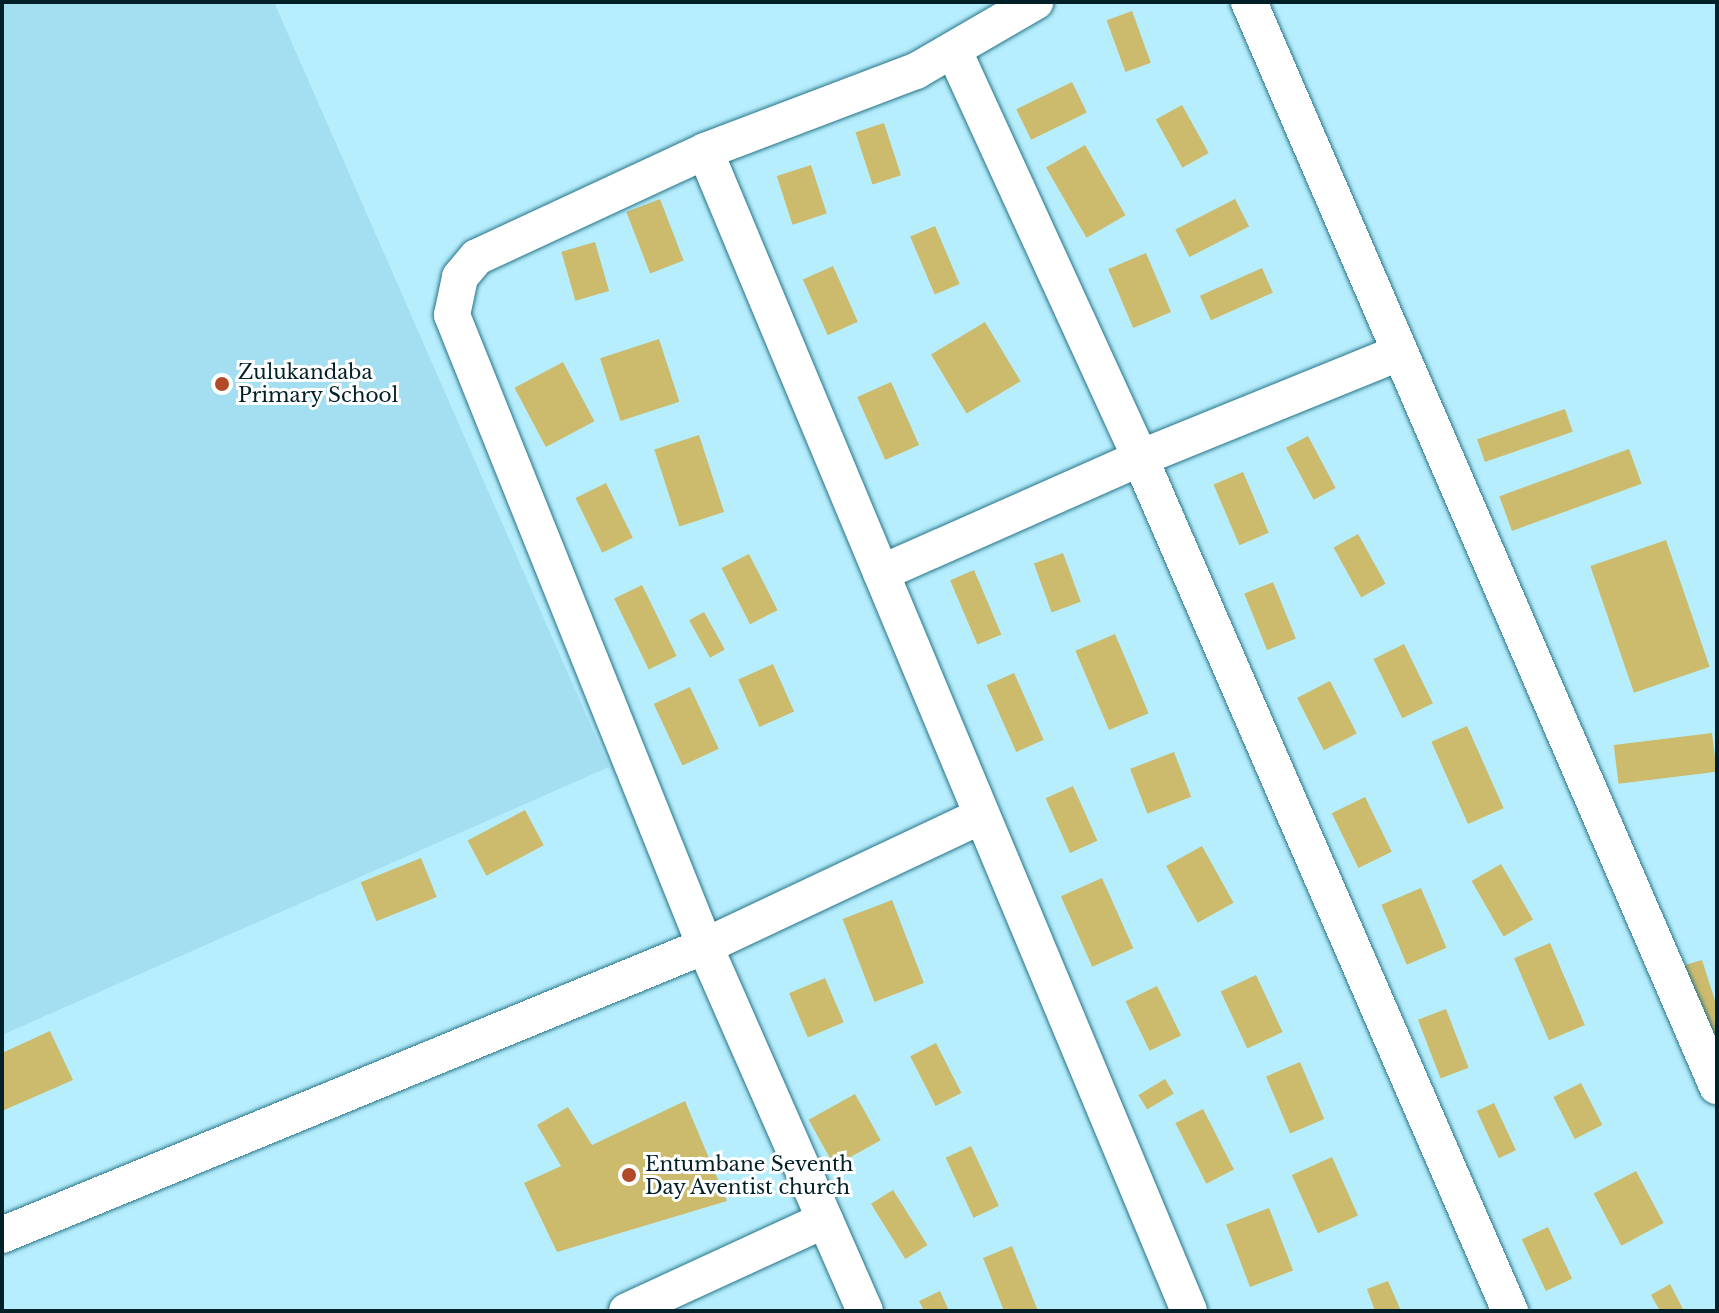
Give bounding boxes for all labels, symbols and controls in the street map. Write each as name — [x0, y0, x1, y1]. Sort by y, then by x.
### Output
place label: Zulukandaba Primary School — [238, 360, 399, 407]
marker: Zulukandaba Primary School — [213, 375, 231, 393]
place label: Entumbane Seventh Day Aventist church — [645, 1152, 853, 1199]
marker: Entumbane Seventh Day Aventist church — [620, 1166, 638, 1184]

